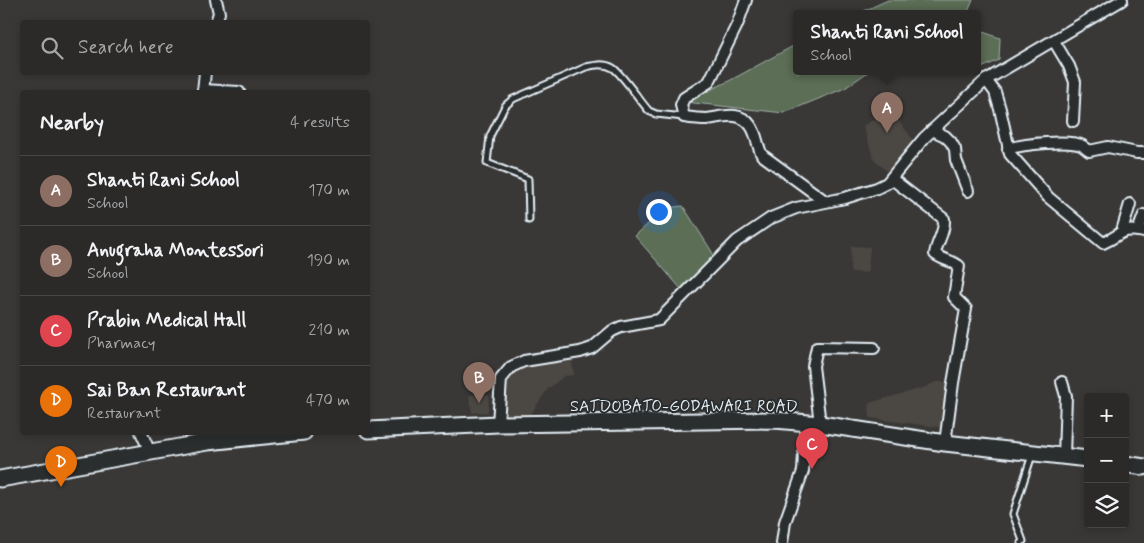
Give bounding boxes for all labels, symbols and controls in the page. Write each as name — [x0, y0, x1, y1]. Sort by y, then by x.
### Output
popup — [793, 10, 981, 75]
search box — [20, 20, 370, 75]
text: Shanti Rani School — [811, 20, 963, 45]
icon: search — [38, 34, 66, 62]
text: Search here — [78, 35, 174, 60]
text: School — [811, 45, 852, 66]
pin: A — [871, 92, 903, 133]
text: Nearby — [40, 109, 104, 137]
text: 4 results — [290, 112, 350, 133]
text: Shanti Rani School — [87, 168, 240, 193]
text: A — [51, 180, 61, 201]
text: 170 m — [308, 180, 350, 201]
text: School — [87, 193, 128, 214]
your location — [646, 199, 672, 225]
text: Anugraha Montessori — [87, 238, 264, 263]
text: B — [51, 250, 61, 271]
text: 190 m — [307, 250, 350, 271]
text: School — [87, 263, 128, 284]
text: Prabin Medical Hall — [87, 308, 246, 333]
text: C — [50, 320, 62, 341]
text: 210 m — [309, 320, 350, 341]
text: Pharmacy — [87, 333, 155, 354]
pin: B — [463, 362, 495, 403]
text: Sai Ban Restaurant — [87, 378, 246, 403]
text: D — [50, 390, 62, 411]
text: 470 m — [306, 390, 350, 411]
map controls — [1084, 393, 1129, 528]
button: + — [1084, 393, 1129, 438]
street label: SATDOBATO-GODAWARI ROAD — [570, 396, 798, 417]
text: Restaurant — [87, 403, 161, 424]
pin: C — [796, 428, 828, 469]
button: − — [1084, 438, 1129, 483]
pin: D — [45, 446, 77, 487]
button: layers — [1084, 483, 1129, 528]

